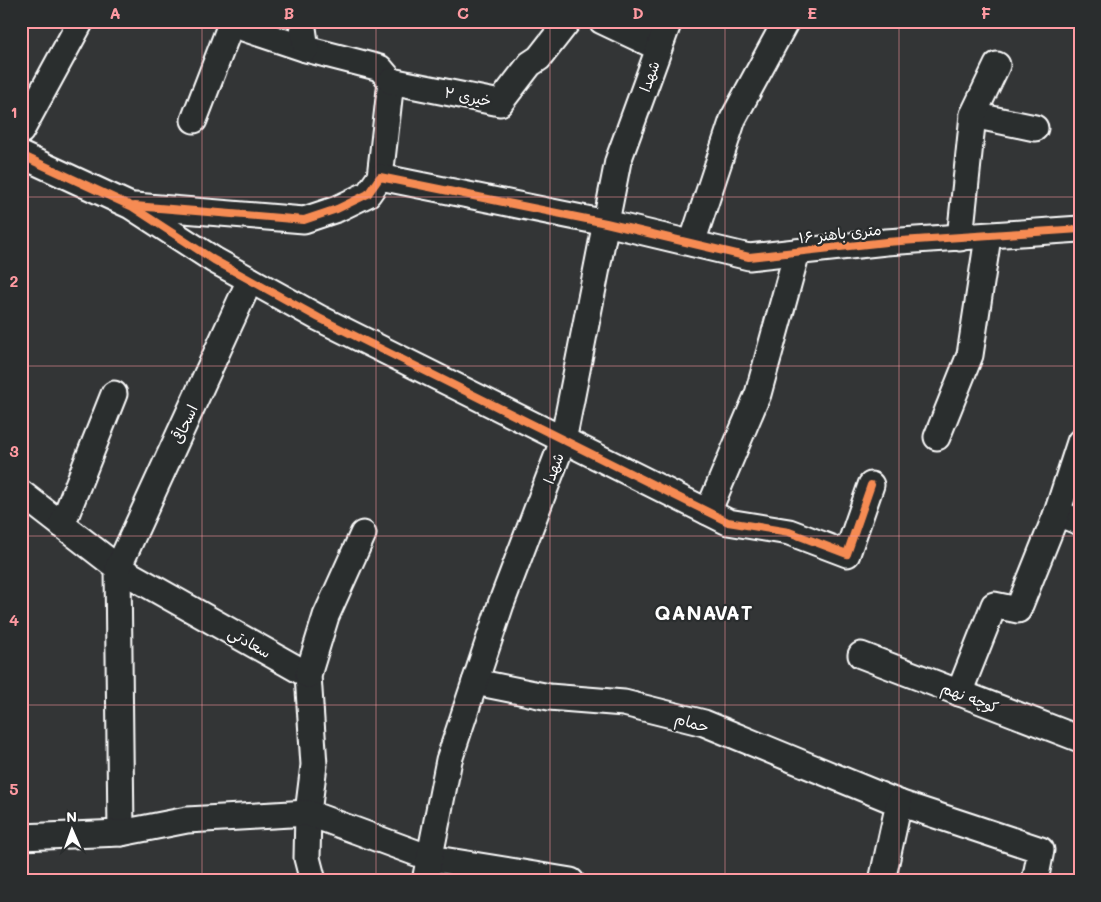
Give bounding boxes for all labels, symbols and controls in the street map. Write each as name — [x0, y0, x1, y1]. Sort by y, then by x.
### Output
text: A — [109, 2, 121, 23]
text: B — [284, 2, 294, 23]
text: C — [457, 2, 469, 23]
text: D — [632, 2, 644, 23]
text: E — [807, 2, 817, 23]
text: F — [981, 2, 991, 23]
street label: شهدا — [634, 58, 664, 94]
street label: خیری ۲ — [443, 82, 493, 110]
text: 1 — [10, 101, 18, 122]
street label: ۱۶ متری باهنر — [798, 219, 882, 247]
text: 2 — [10, 270, 19, 291]
street label: اسحاقی — [166, 401, 202, 447]
text: 3 — [9, 440, 19, 461]
street label: شهدا — [538, 450, 568, 486]
district label: QANAVAT — [654, 599, 754, 625]
text: 4 — [9, 609, 19, 630]
street label: سعادتی — [224, 622, 275, 663]
street label: کوچه نهم — [937, 677, 1002, 720]
street label: حمام — [672, 708, 711, 738]
text: 5 — [9, 778, 19, 799]
north arrow — [48, 804, 98, 854]
text: N — [66, 807, 77, 826]

